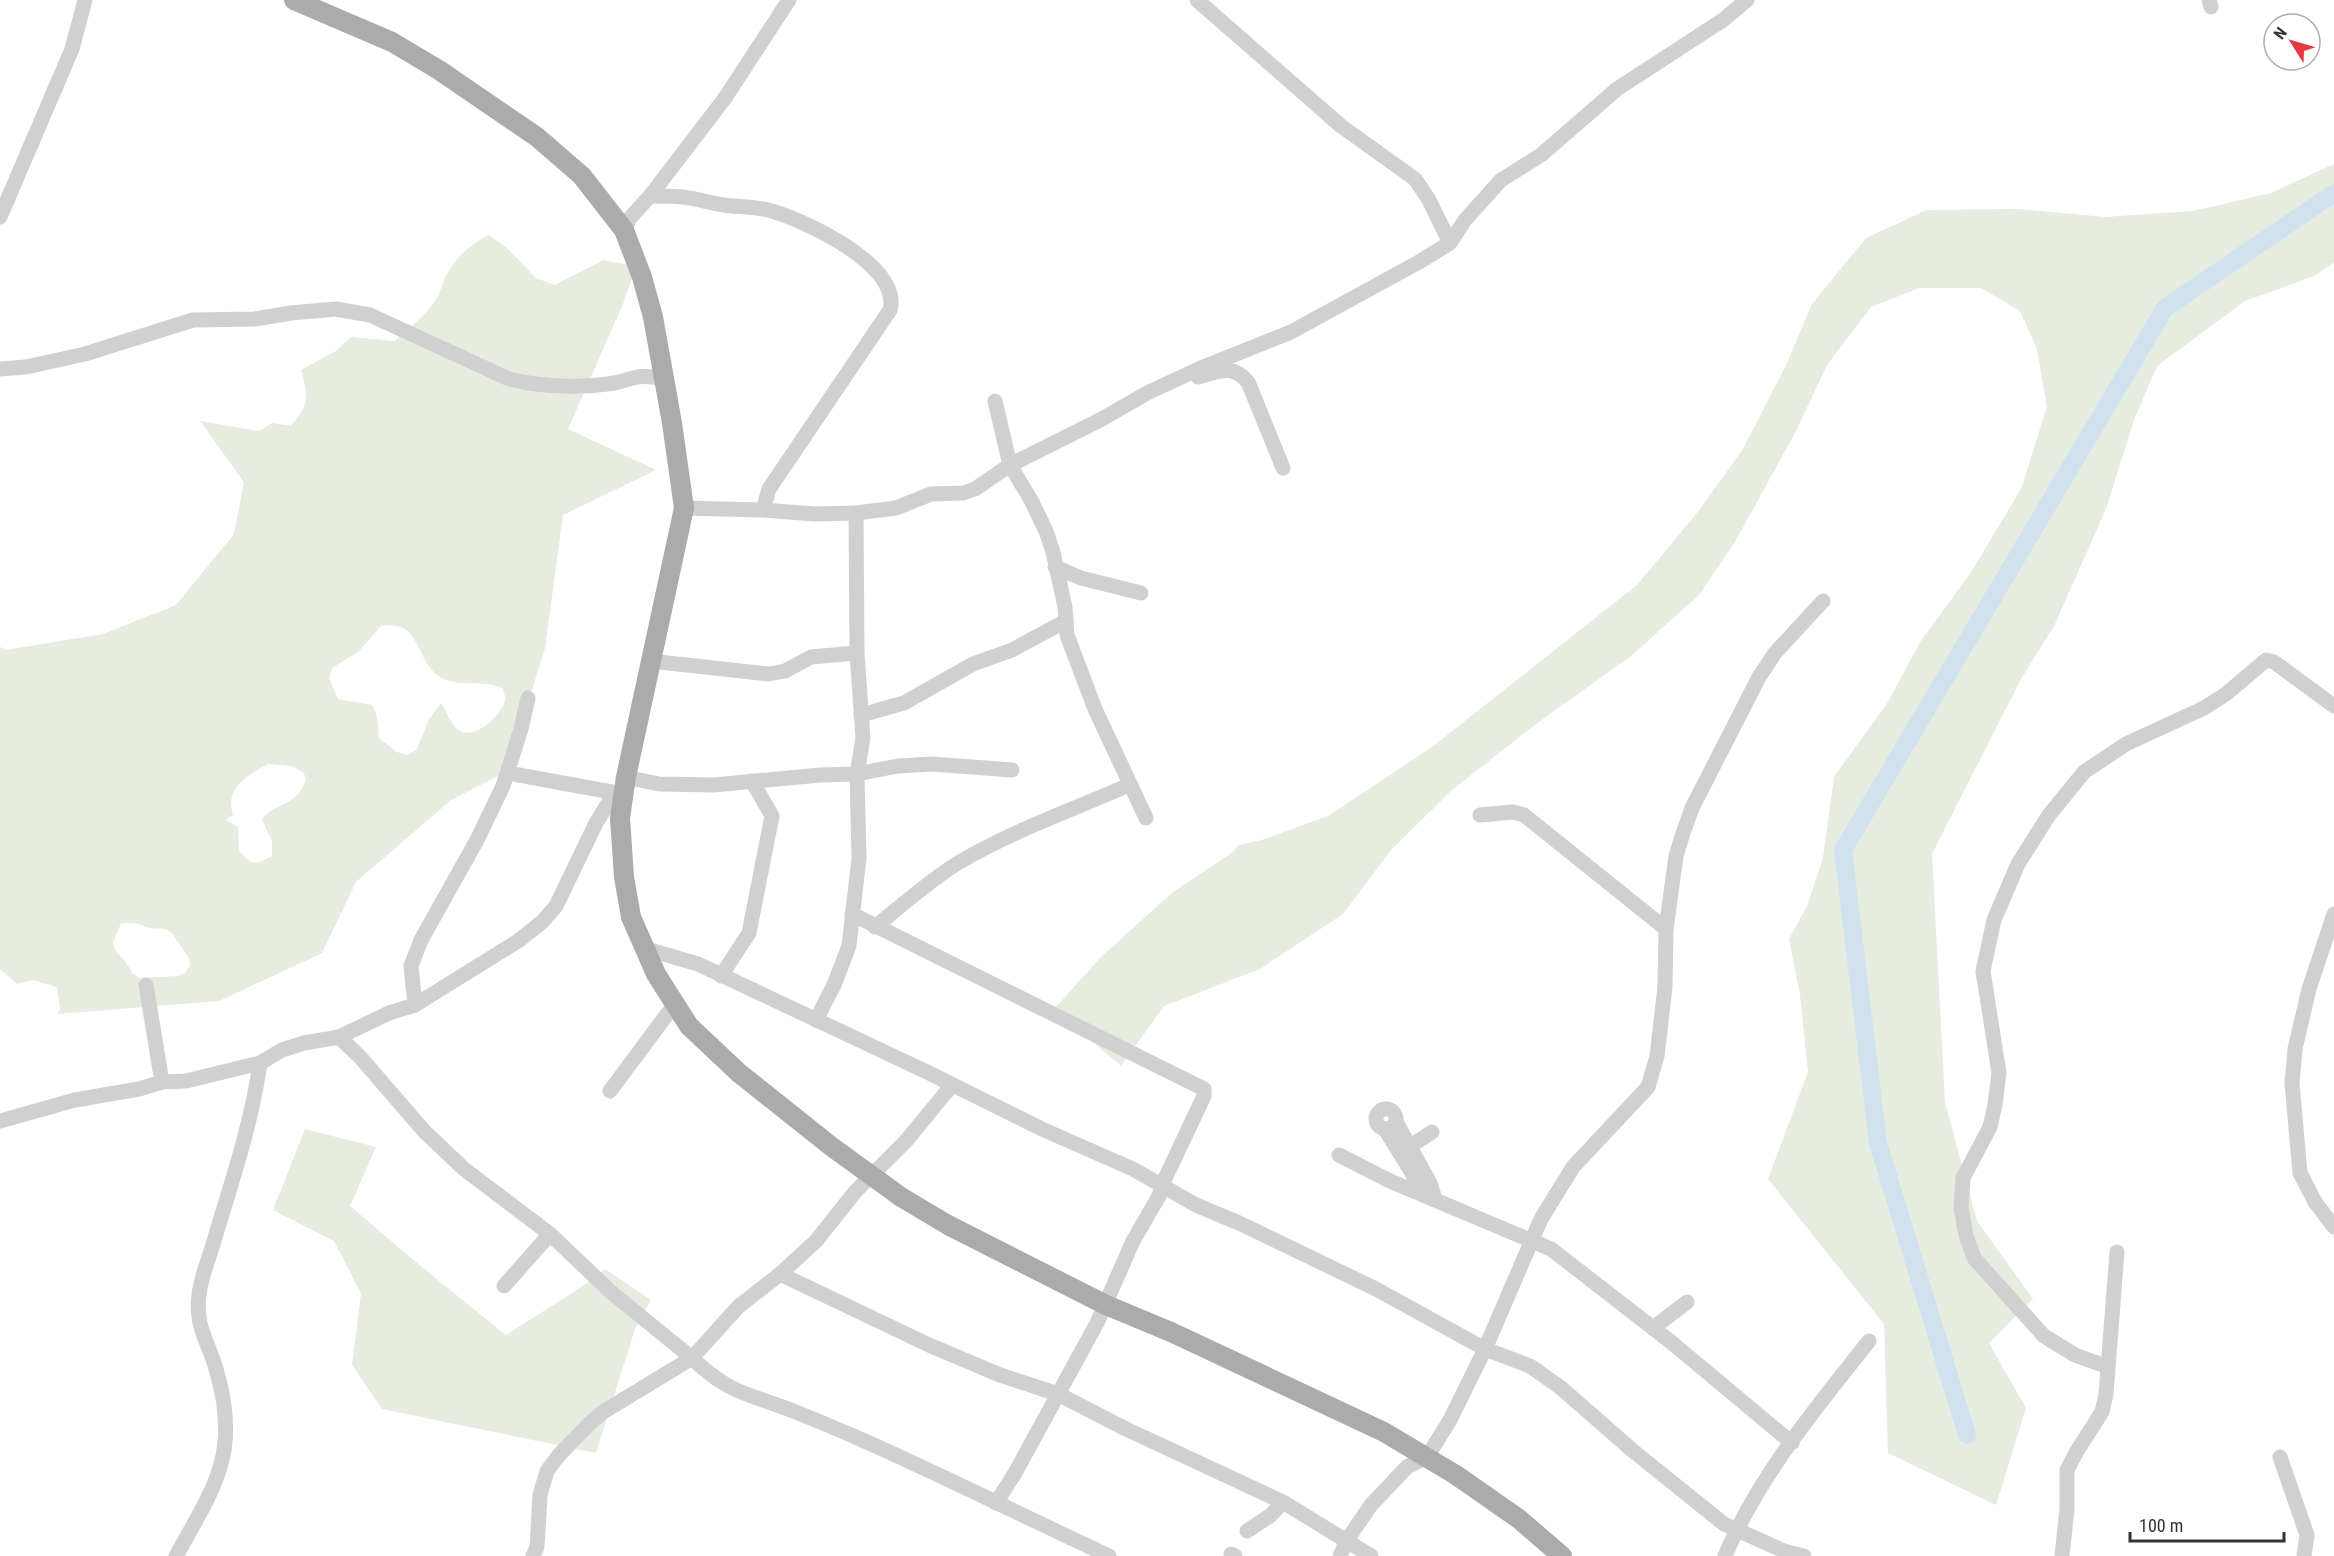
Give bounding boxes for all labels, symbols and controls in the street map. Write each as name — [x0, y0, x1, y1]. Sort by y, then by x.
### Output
north arrow — [2262, 12, 2322, 72]
text: N — [2270, 24, 2291, 43]
scale bar — [2130, 1505, 2284, 1543]
text: 100 m — [2139, 1515, 2183, 1536]

